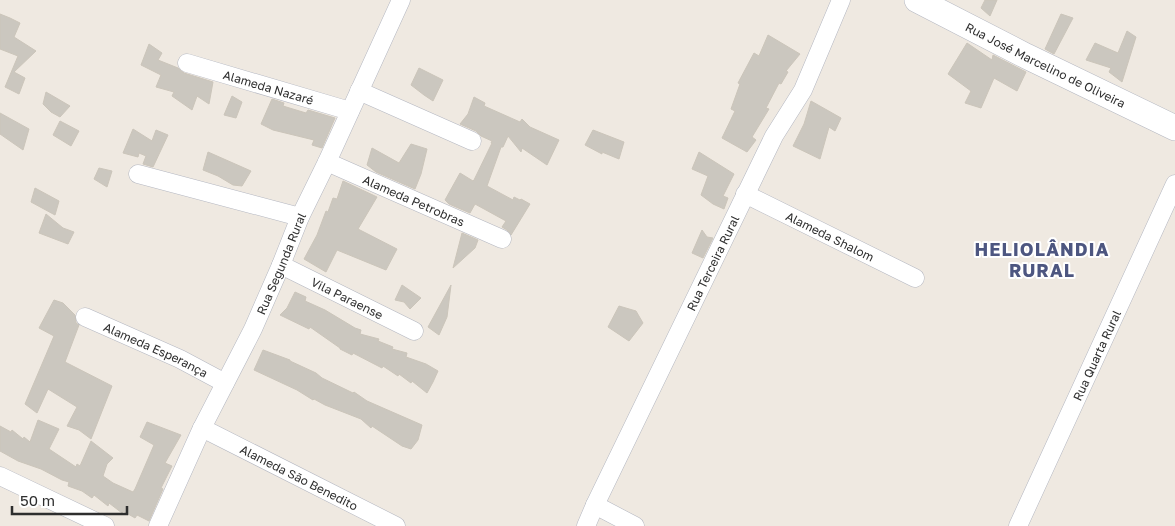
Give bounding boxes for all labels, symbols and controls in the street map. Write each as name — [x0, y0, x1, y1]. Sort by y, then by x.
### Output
street label: Rua José Marcelino de Oliveira — [963, 19, 1128, 110]
street label: Alameda Nazaré — [222, 67, 316, 107]
street label: Alameda Petrobras — [361, 171, 467, 229]
street label: Alameda Shalom — [784, 208, 877, 264]
street label: Rua Segunda Rural — [253, 210, 309, 317]
street label: Rua Terceira Rural — [683, 212, 742, 313]
district label: HELIOLÂNDIA RURAL — [975, 238, 1110, 281]
street label: Vila Paraense — [309, 274, 386, 322]
street label: Rua Quarta Rural — [1069, 307, 1124, 403]
street label: Alameda Esperança — [101, 319, 211, 380]
street label: Alameda São Benedito — [238, 441, 361, 513]
scale bar — [12, 484, 128, 516]
text: 50 m — [20, 491, 55, 509]

